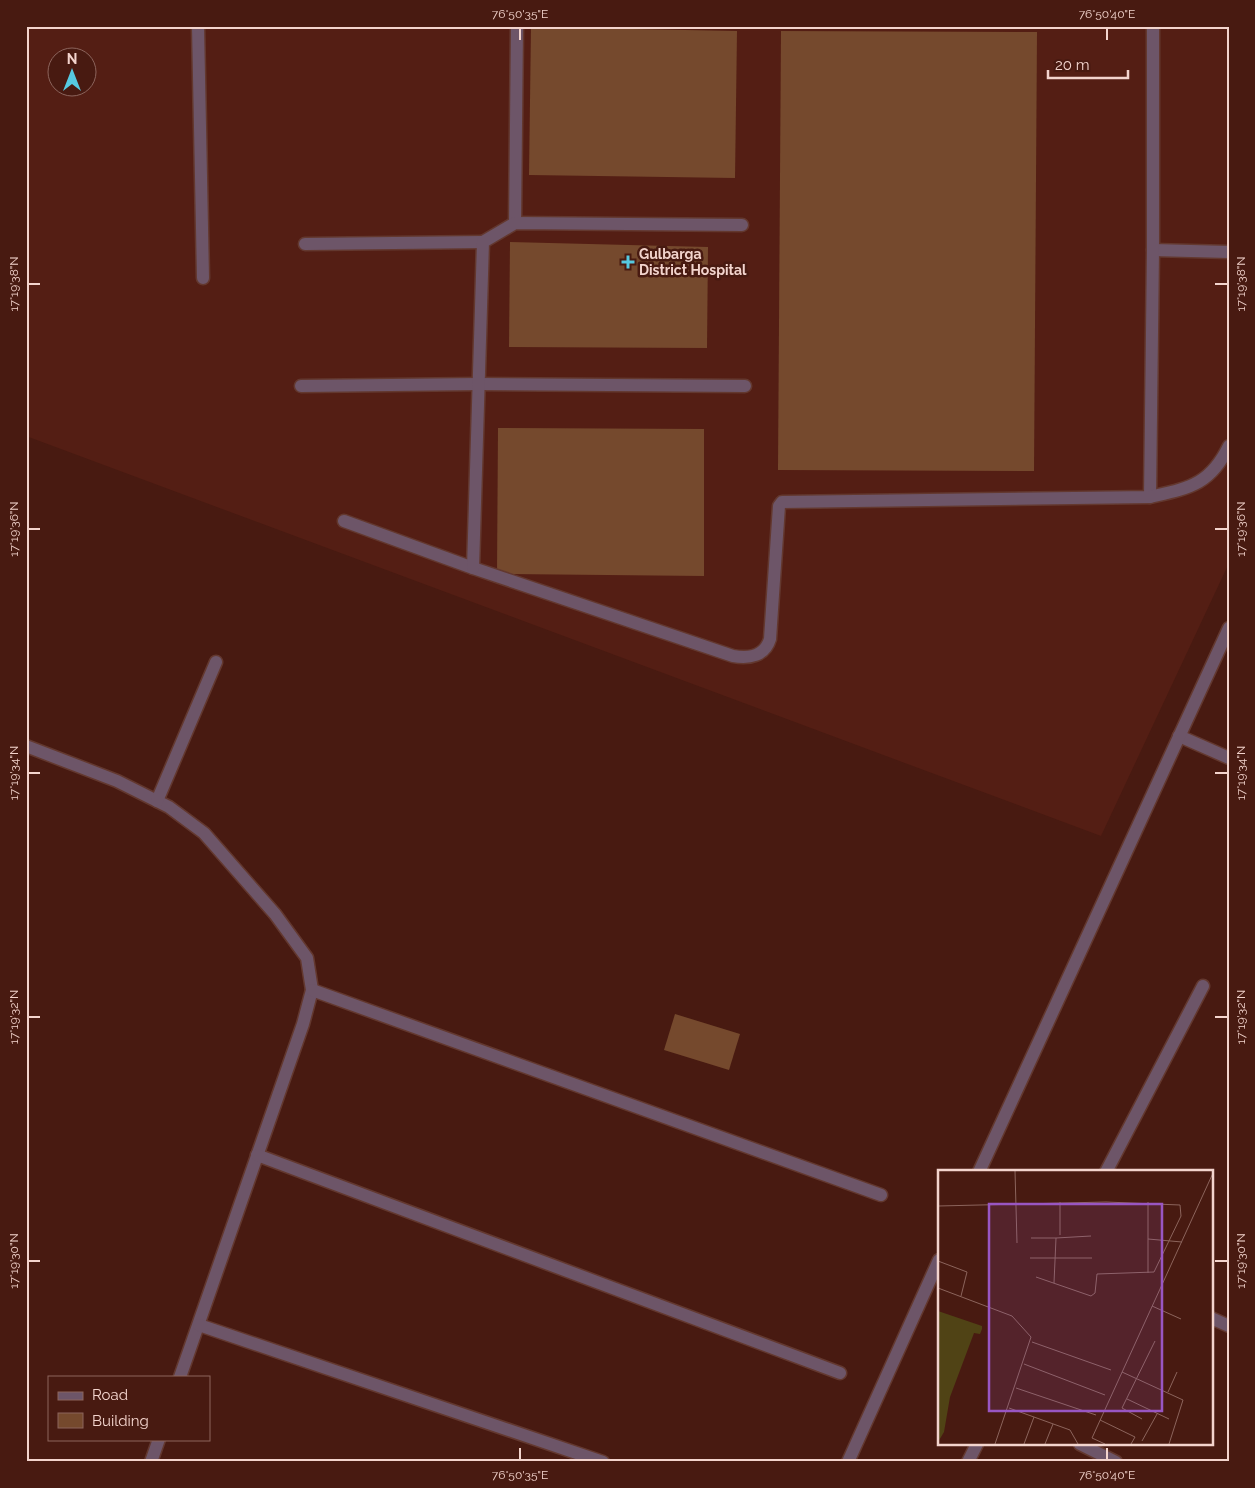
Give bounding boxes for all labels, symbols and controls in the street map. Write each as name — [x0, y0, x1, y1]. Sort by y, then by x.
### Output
text: 76°50'35"E — [492, 7, 548, 21]
text: 76°50'40"E — [1079, 7, 1135, 21]
north arrow — [48, 48, 98, 98]
scale bar — [1048, 48, 1128, 80]
text: N — [67, 51, 77, 67]
text: 20 m — [1055, 56, 1090, 74]
place label: Gulbarga District Hospital — [639, 246, 747, 278]
marker: Gulbarga District Hospital — [621, 255, 635, 269]
text: 17°19'38"N — [7, 256, 21, 312]
text: 17°19'38"N — [1234, 256, 1248, 312]
text: 17°19'36"N — [7, 501, 21, 557]
text: 17°19'36"N — [1234, 501, 1248, 557]
text: 17°19'34"N — [7, 746, 21, 800]
text: 17°19'34"N — [1234, 746, 1248, 800]
text: 17°19'32"N — [7, 990, 21, 1044]
text: 17°19'32"N — [1234, 990, 1248, 1044]
inset map — [938, 1170, 1212, 1446]
text: 17°19'30"N — [7, 1233, 21, 1289]
text: 17°19'30"N — [1234, 1233, 1248, 1289]
legend — [48, 1376, 210, 1440]
text: Road — [92, 1386, 128, 1404]
text: Building — [92, 1412, 149, 1430]
text: 76°50'35"E — [492, 1468, 548, 1482]
text: 76°50'40"E — [1079, 1468, 1135, 1482]

